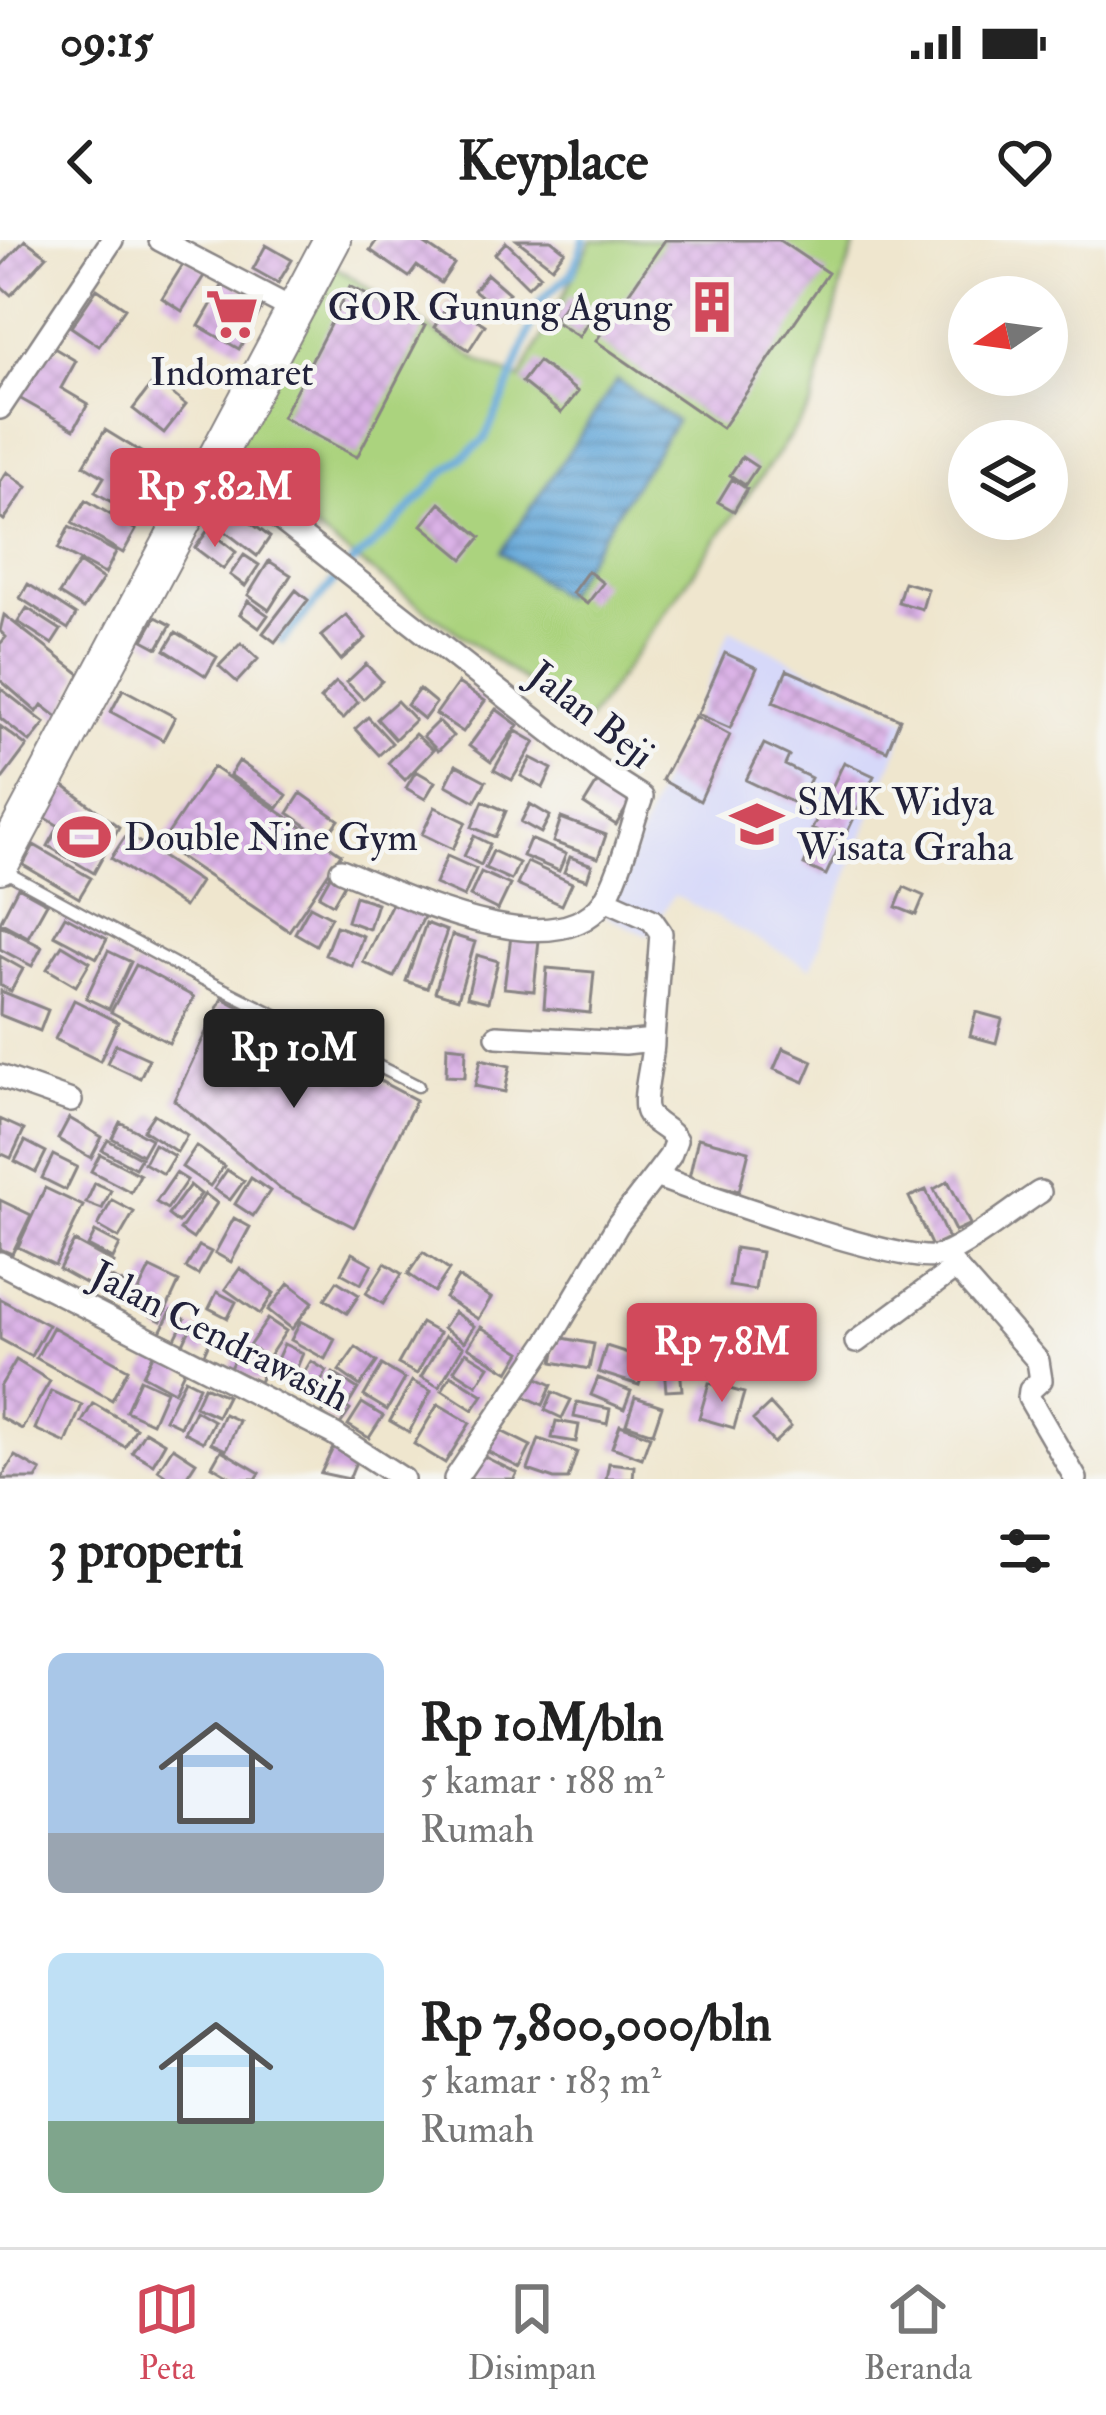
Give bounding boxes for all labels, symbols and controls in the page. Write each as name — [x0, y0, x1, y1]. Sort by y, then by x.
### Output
text: 09:15 — [60, 14, 153, 70]
text: Keyplace — [458, 128, 648, 196]
icon: back — [48, 129, 114, 195]
icon: heart — [992, 129, 1058, 195]
north arrow — [948, 276, 1068, 396]
map controls — [948, 276, 1068, 540]
building icon: GOR Gunung Agung — [683, 278, 741, 336]
place label: GOR Gunung Agung — [327, 283, 673, 332]
supermarket icon: Indomaret — [203, 285, 261, 343]
place label: Indomaret — [150, 348, 314, 397]
button: layers — [948, 420, 1068, 540]
pin: Rp 5.82M — [91, 448, 339, 550]
text: Rp 5.82M — [137, 462, 293, 511]
street label: Jalan Beji — [517, 650, 664, 779]
place label: SMK Widya Wisata Graha — [796, 778, 1014, 872]
school or university icon: SMK Widya Wisata Graha — [728, 795, 786, 853]
sports icon: Double Nine Gym — [55, 808, 113, 866]
place label: Double Nine Gym — [124, 813, 418, 862]
pin: Rp 10M — [196, 1009, 392, 1111]
text: Rp 10M — [230, 1023, 358, 1072]
street label: Jalan Cendrawasih — [82, 1249, 358, 1422]
pin: Rp 7.8M — [611, 1303, 833, 1405]
text: Rp 7.8M — [654, 1317, 790, 1366]
icon: filters — [992, 1518, 1058, 1584]
text: 3 properti — [48, 1519, 243, 1583]
text: Rp 10M/bln — [420, 1692, 664, 1756]
icon: home — [144, 1701, 288, 1845]
text: 5 kamar · 188 m² — [420, 1756, 665, 1805]
text: Rumah — [420, 1805, 534, 1854]
text: Rp 7,800,000/bln — [420, 1992, 772, 2056]
icon: home — [144, 2001, 288, 2145]
text: 5 kamar · 183 m² — [420, 2056, 661, 2105]
text: Rumah — [420, 2105, 534, 2154]
tab: Peta — [134, 2276, 200, 2389]
tab: Disimpan — [468, 2276, 596, 2389]
tab: Beranda — [864, 2276, 972, 2389]

